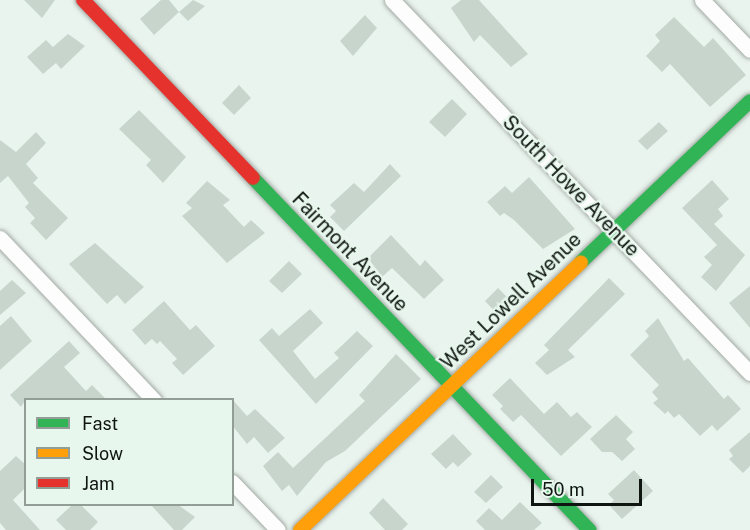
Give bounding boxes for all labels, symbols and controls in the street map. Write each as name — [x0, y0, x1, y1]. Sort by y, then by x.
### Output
street label: South Howe Avenue — [497, 110, 645, 262]
street label: Fairmont Avenue — [287, 187, 413, 317]
street label: West Lowell Avenue — [436, 228, 586, 374]
legend — [24, 398, 234, 506]
text: Fast — [82, 413, 118, 434]
text: Slow — [82, 443, 123, 464]
scale bar — [534, 467, 645, 505]
text: Jam — [82, 473, 115, 494]
text: 50 m — [542, 479, 585, 500]

